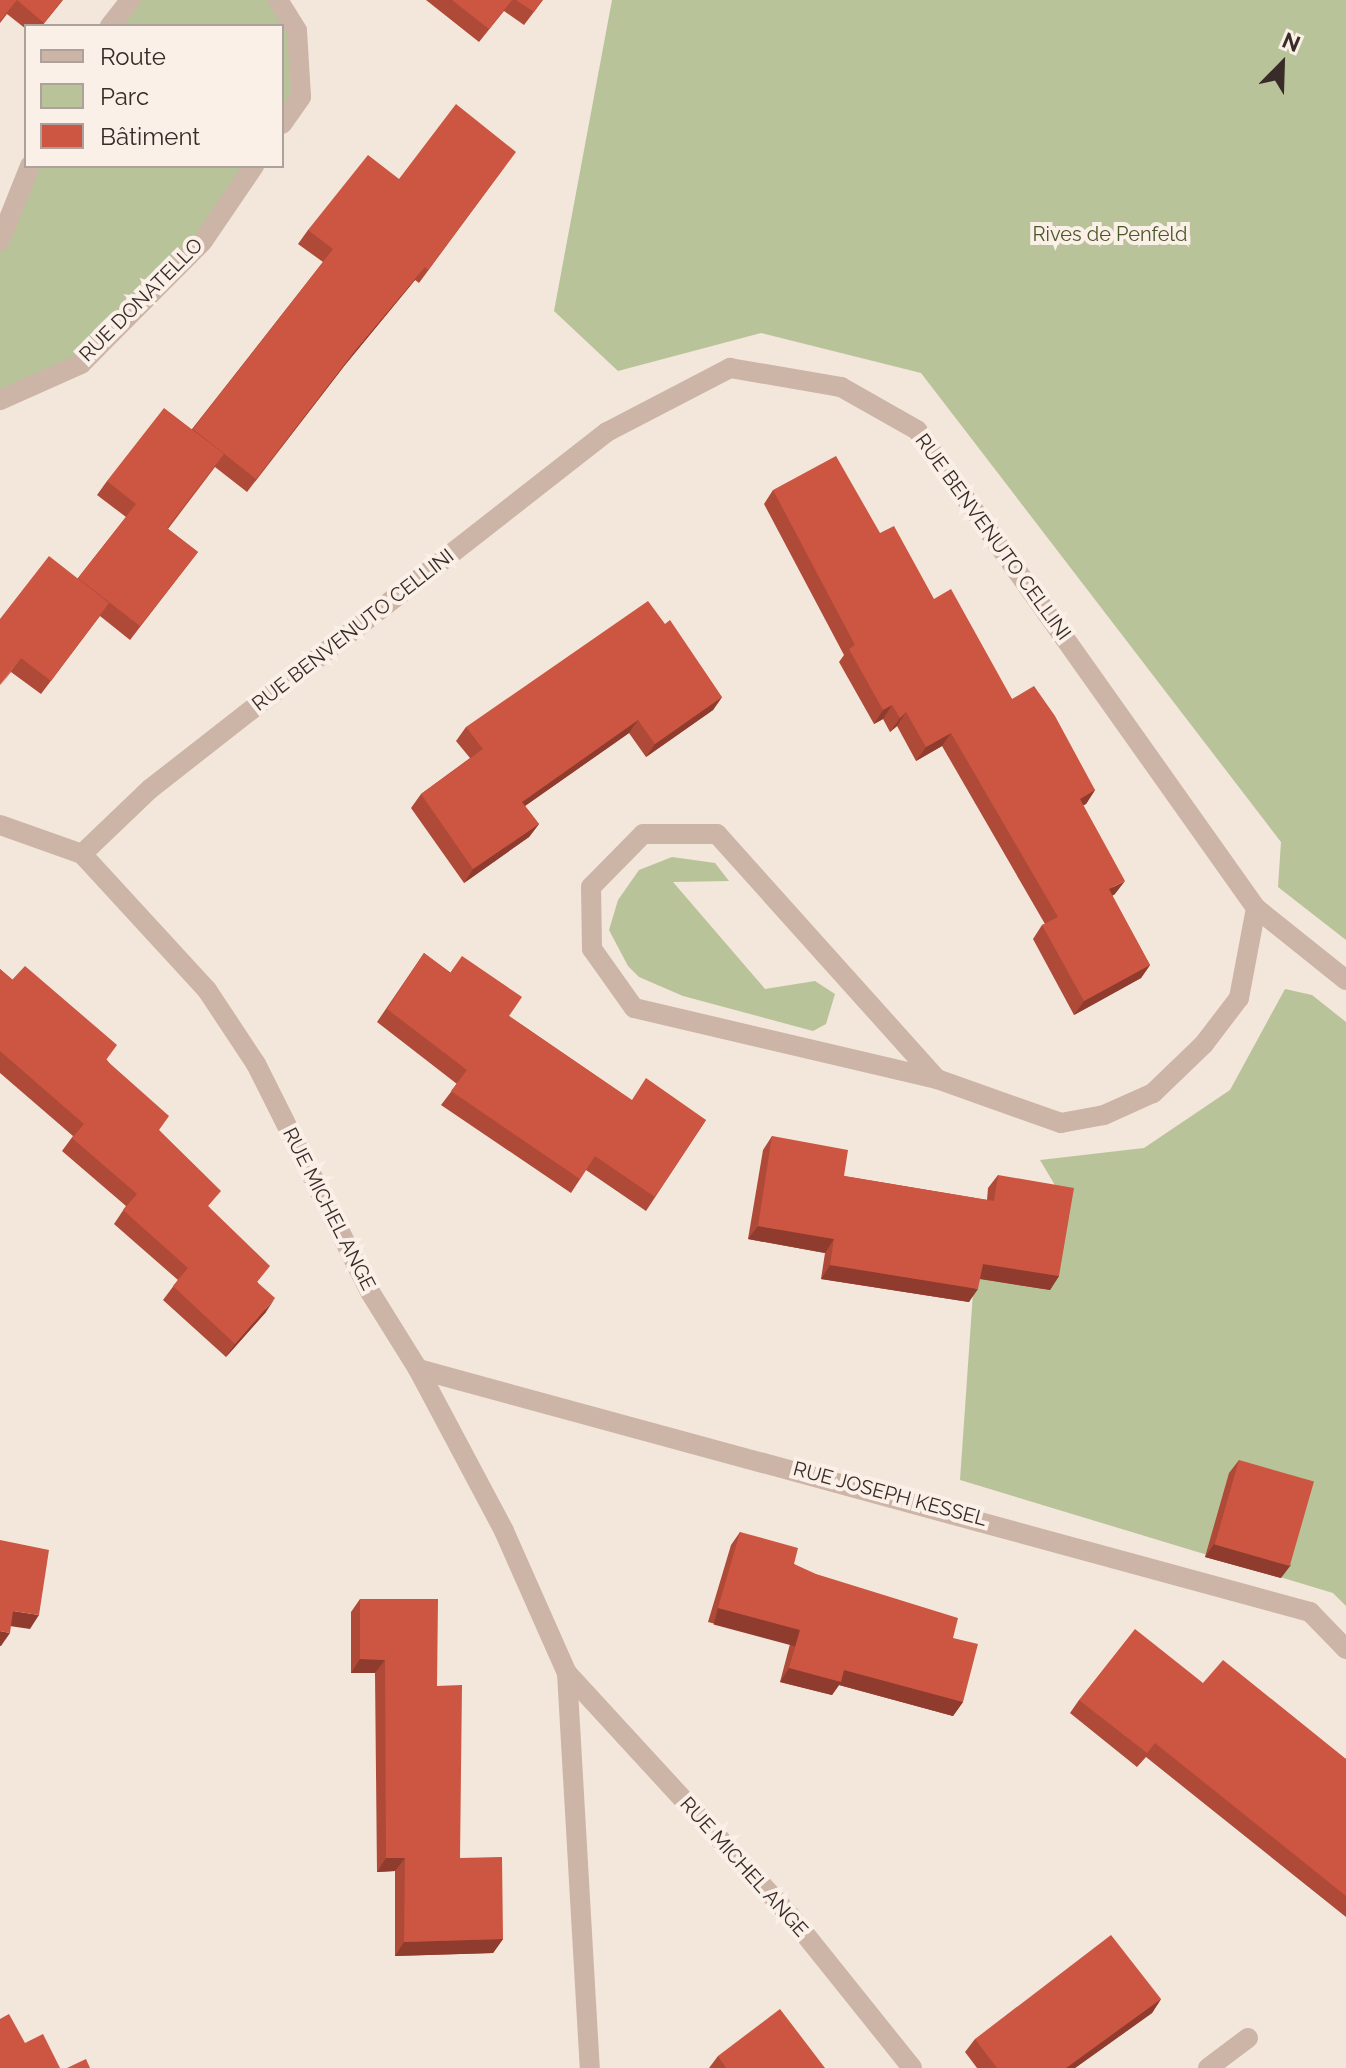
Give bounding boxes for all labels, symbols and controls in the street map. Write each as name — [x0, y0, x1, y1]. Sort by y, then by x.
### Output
legend — [24, 24, 284, 168]
north arrow — [1242, 24, 1322, 104]
text: N — [1279, 27, 1304, 57]
text: Route — [100, 42, 166, 71]
text: Parc — [100, 82, 149, 111]
text: Bâtiment — [100, 122, 200, 151]
park label: Rives de Penfeld — [1033, 222, 1187, 246]
street label: RUE DONATELLO — [74, 233, 208, 367]
street label: RUE BENVENUTO CELLINI — [910, 429, 1076, 645]
street label: RUE BENVENUTO CELLINI — [247, 544, 459, 716]
street label: RUE MICHEL ANGE — [277, 1123, 381, 1295]
street label: RUE JOSEPH KESSEL — [790, 1457, 990, 1531]
street label: RUE MICHEL ANGE — [675, 1792, 813, 1942]

